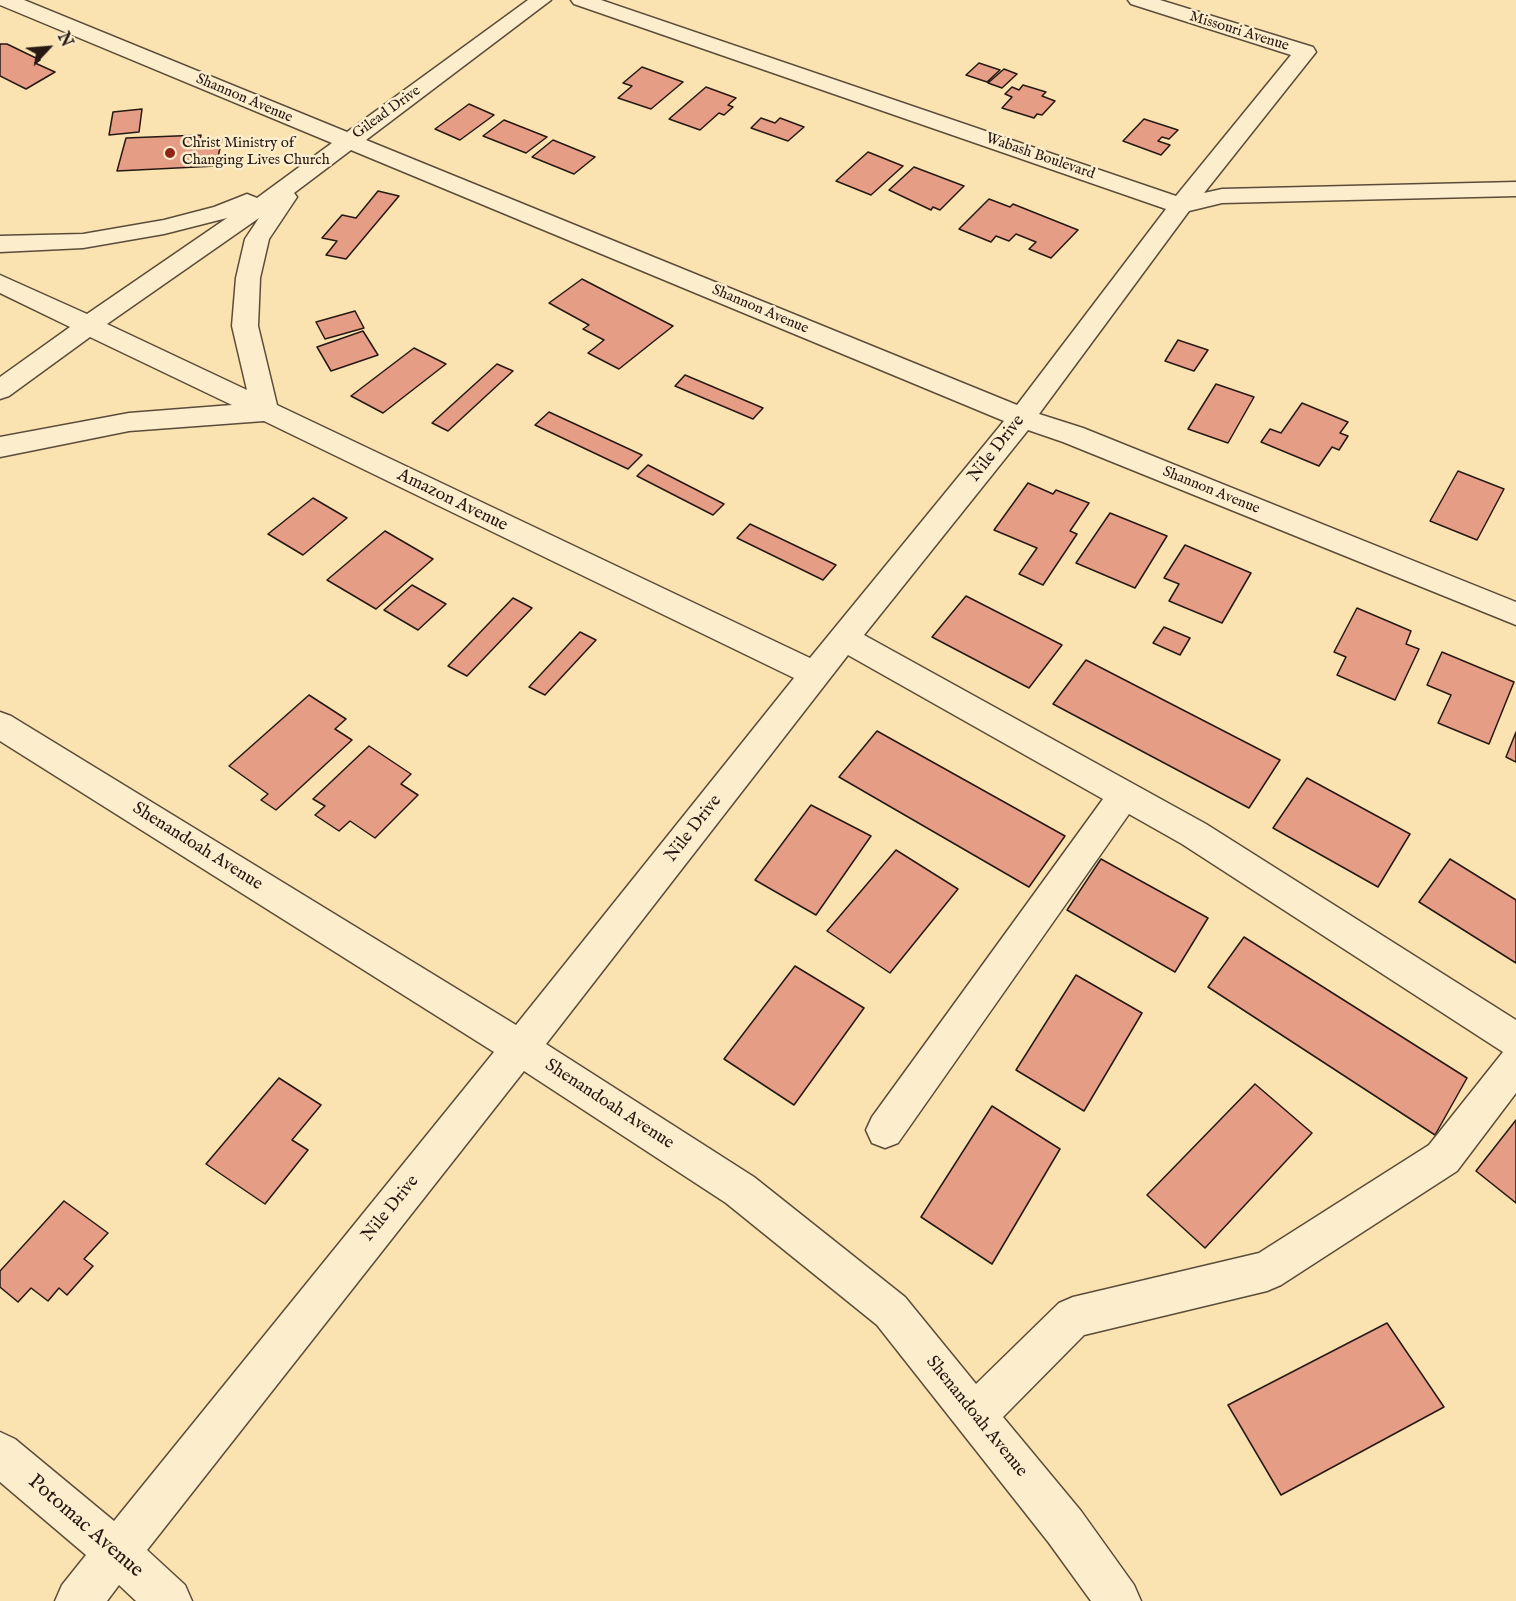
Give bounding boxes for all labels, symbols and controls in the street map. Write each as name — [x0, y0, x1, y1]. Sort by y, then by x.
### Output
street label: Missouri Avenue — [1187, 8, 1291, 56]
north arrow — [18, 18, 78, 78]
text: N — [52, 30, 76, 51]
street label: Shannon Avenue — [193, 71, 295, 127]
street label: Gilead Drive — [350, 82, 424, 144]
street label: Wabash Boulevard — [983, 130, 1097, 184]
place label: Christ Ministry of Changing Lives Church — [182, 135, 330, 170]
marker: Christ Ministry of Changing Lives Church — [163, 146, 177, 160]
street label: Shannon Avenue — [709, 282, 811, 338]
street label: Nile Drive — [964, 411, 1030, 487]
street label: Shannon Avenue — [1160, 463, 1262, 519]
street label: Amazon Avenue — [393, 465, 511, 537]
street label: Nile Drive — [661, 791, 727, 867]
street label: Shenandoah Avenue — [128, 798, 266, 896]
street label: Shenandoah Avenue — [540, 1055, 678, 1155]
street label: Nile Drive — [358, 1171, 424, 1247]
street label: Shenandoah Avenue — [921, 1352, 1031, 1482]
street label: Potomac Avenue — [22, 1470, 148, 1584]

